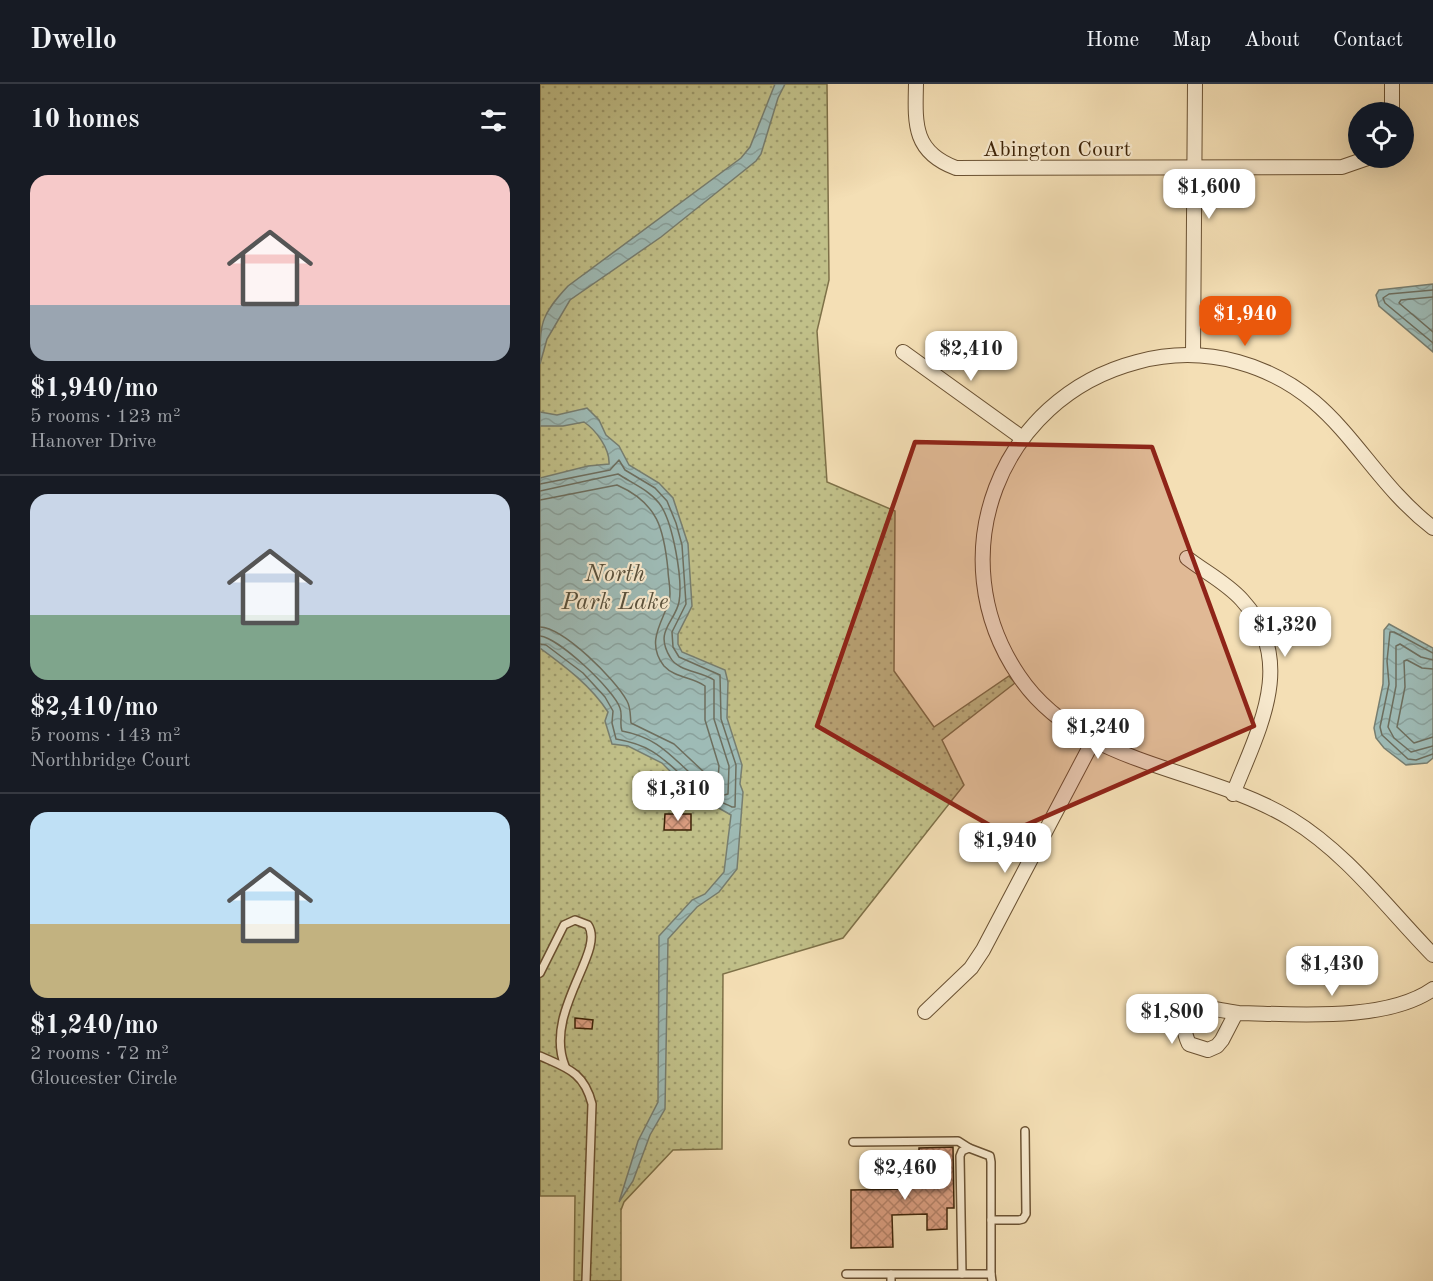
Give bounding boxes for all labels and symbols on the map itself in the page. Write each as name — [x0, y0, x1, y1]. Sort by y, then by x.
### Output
street label: Abington Court — [983, 139, 1131, 161]
pin: $1,600 — [1160, 169, 1258, 220]
pin: $1,940 — [1196, 296, 1294, 347]
pin: $2,410 — [922, 331, 1020, 382]
water label: North Park Lake — [560, 563, 669, 615]
pin: $1,320 — [1236, 607, 1334, 658]
pin: $1,240 — [1049, 709, 1147, 760]
pin: $1,310 — [629, 771, 727, 822]
pin: $1,940 — [956, 823, 1054, 874]
pin: $1,430 — [1283, 946, 1381, 997]
pin: $1,800 — [1123, 994, 1221, 1045]
pin: $2,460 — [856, 1150, 954, 1201]

